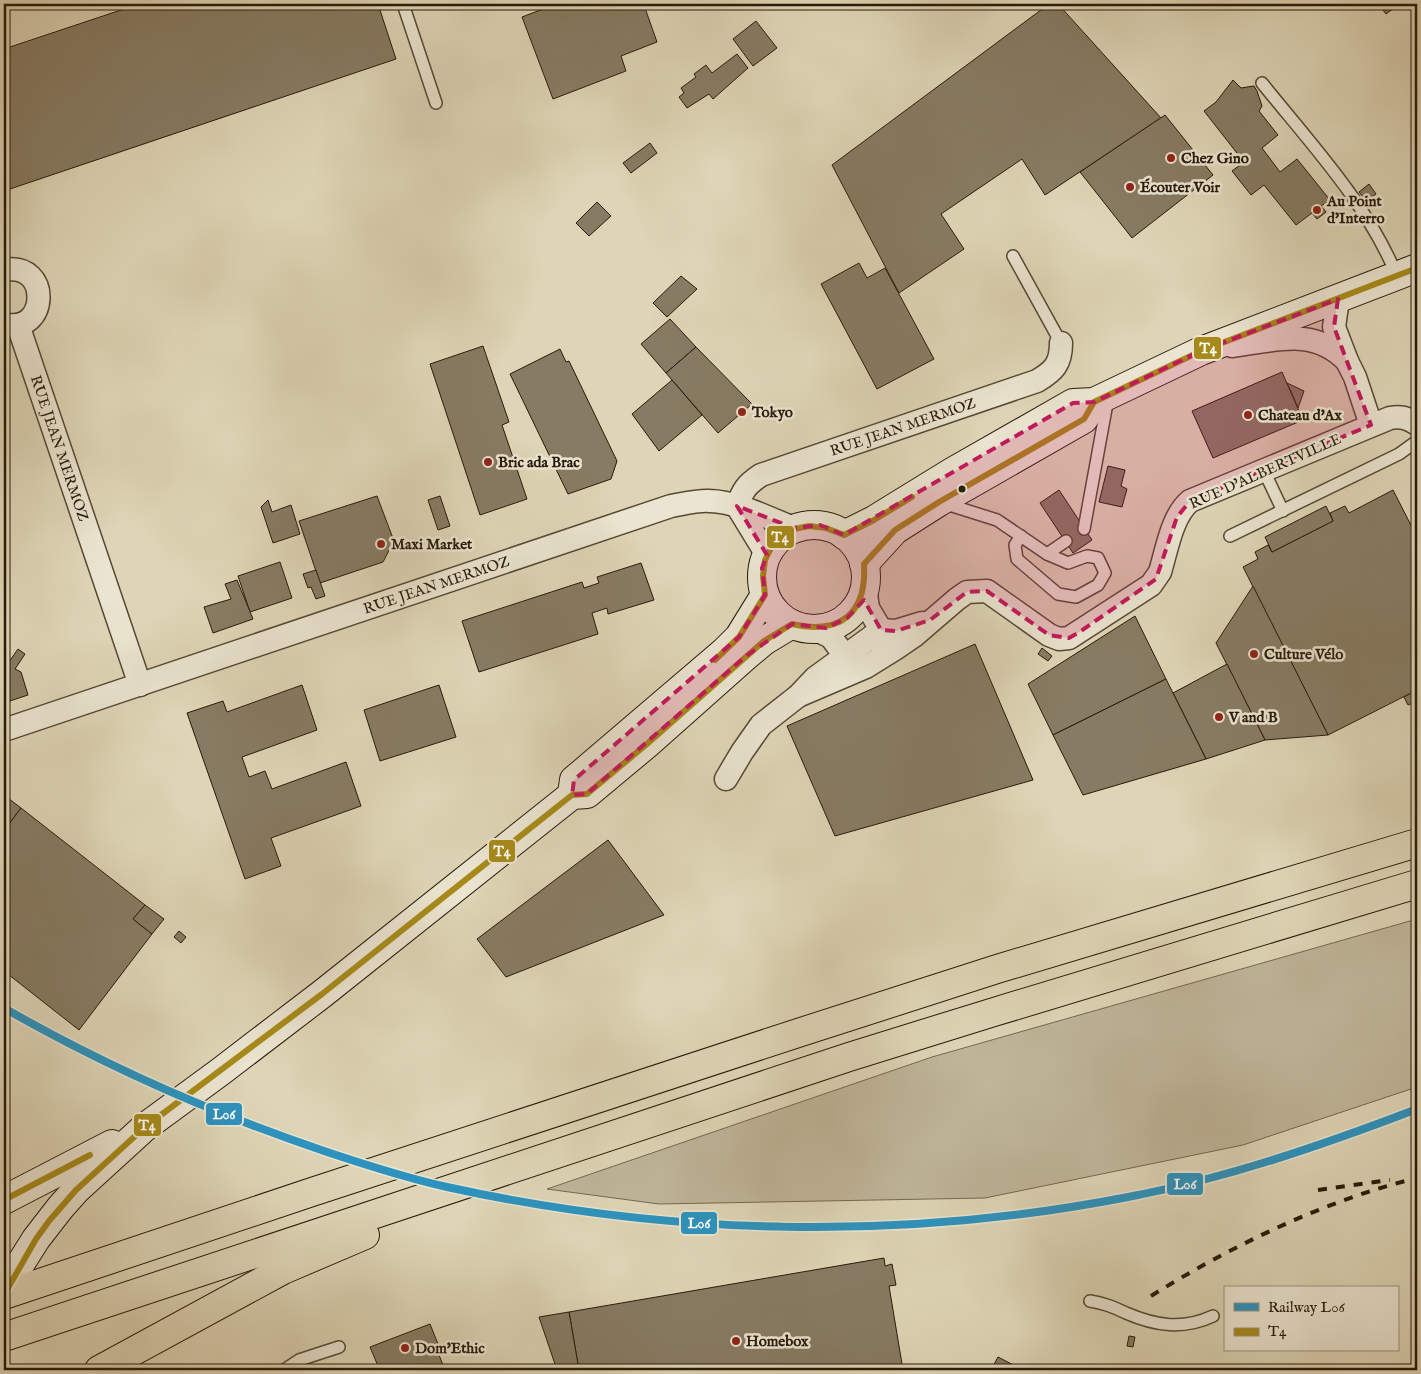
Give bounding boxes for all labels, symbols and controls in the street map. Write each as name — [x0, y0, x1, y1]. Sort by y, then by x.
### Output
place label: Chez Gino — [1181, 149, 1249, 168]
marker: Chez Gino — [1165, 152, 1177, 164]
place label: Écouter Voir — [1140, 178, 1221, 197]
marker: Écouter Voir — [1124, 181, 1136, 193]
place label: Au Point d'Interro — [1326, 192, 1385, 228]
marker: Au Point d'Interro — [1311, 204, 1323, 216]
line badge: T4 — [1193, 336, 1222, 360]
text: T4 — [1198, 340, 1218, 358]
street label: RUE JEAN MERMOZ — [26, 373, 93, 524]
street label: RUE JEAN MERMOZ — [828, 393, 979, 461]
place label: Tokyo — [751, 403, 793, 422]
marker: Tokyo — [736, 406, 748, 418]
place label: Chateau d'Ax — [1258, 406, 1342, 425]
marker: Chateau d'Ax — [1242, 409, 1254, 421]
street label: RUE D'ALBERTVILLE — [1186, 429, 1344, 514]
place label: Bric ada Brac — [498, 453, 580, 472]
marker: Bric ada Brac — [482, 456, 494, 468]
unlabelled marker — [957, 484, 967, 494]
line badge: T4 — [766, 525, 795, 549]
text: T4 — [770, 529, 790, 547]
place label: Maxi Market — [391, 535, 473, 554]
marker: Maxi Market — [375, 538, 387, 550]
street label: RUE JEAN MERMOZ — [361, 552, 512, 619]
place label: Culture Vélo — [1264, 645, 1343, 664]
marker: Culture Vélo — [1248, 648, 1260, 660]
place label: V and B — [1228, 708, 1278, 727]
marker: V and B — [1213, 711, 1225, 723]
line badge: T4 — [488, 839, 516, 863]
text: T4 — [492, 843, 512, 861]
line badge: L06 — [205, 1102, 243, 1126]
text: L06 — [213, 1106, 236, 1124]
line badge: T4 — [133, 1113, 162, 1137]
text: T4 — [137, 1117, 157, 1135]
line badge: L06 — [1166, 1172, 1204, 1196]
text: L06 — [1174, 1176, 1197, 1194]
line badge: L06 — [680, 1211, 718, 1235]
text: L06 — [688, 1215, 711, 1233]
legend — [1224, 1286, 1398, 1352]
text: Railway L06 — [1268, 1298, 1346, 1317]
text: T4 — [1268, 1322, 1287, 1341]
place label: Homebox — [746, 1332, 809, 1351]
marker: Homebox — [730, 1335, 742, 1347]
place label: Dom'Ethic — [415, 1339, 485, 1358]
marker: Dom'Ethic — [399, 1342, 411, 1354]

